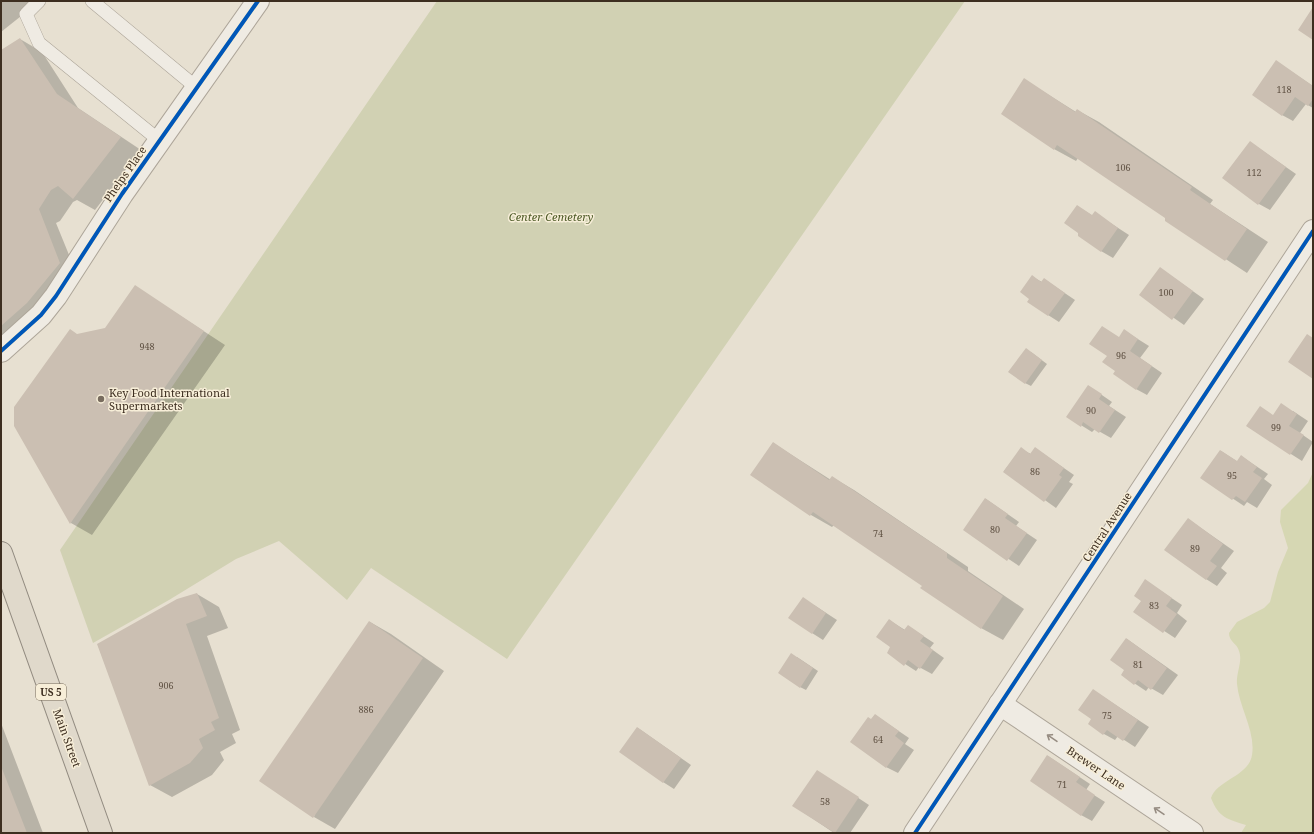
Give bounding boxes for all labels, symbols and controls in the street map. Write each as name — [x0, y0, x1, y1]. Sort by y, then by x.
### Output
house number: 118 — [1276, 83, 1292, 96]
street label: Phelps Place — [100, 143, 149, 205]
house number: 106 — [1115, 161, 1131, 174]
house number: 112 — [1246, 166, 1262, 179]
park label: Center Cemetery — [509, 209, 593, 224]
house number: 100 — [1158, 286, 1174, 299]
house number: 948 — [139, 340, 155, 353]
house number: 96 — [1116, 349, 1126, 362]
place label: Key Food International Supermarkets — [109, 385, 230, 413]
marker: Key Food International Supermarkets — [96, 394, 106, 404]
house number: 90 — [1086, 404, 1096, 417]
house number: 99 — [1271, 421, 1281, 434]
house number: 86 — [1030, 465, 1040, 478]
house number: 95 — [1227, 469, 1237, 482]
street label: Central Avenue — [1078, 489, 1135, 565]
house number: 80 — [990, 523, 1000, 536]
house number: 74 — [873, 527, 883, 540]
house number: 89 — [1190, 542, 1200, 555]
house number: 83 — [1149, 599, 1159, 612]
house number: 81 — [1133, 658, 1143, 671]
house number: 906 — [158, 679, 174, 692]
road number: US 5 — [36, 684, 66, 700]
house number: 886 — [358, 703, 374, 716]
street label: Main Street — [50, 707, 85, 769]
house number: 75 — [1102, 709, 1112, 722]
house number: 64 — [873, 733, 883, 746]
one-way arrow — [1047, 734, 1058, 742]
street label: Brewer Lane — [1064, 742, 1129, 793]
house number: 71 — [1057, 778, 1067, 791]
house number: 58 — [820, 795, 830, 808]
one-way arrow — [1154, 807, 1165, 815]

